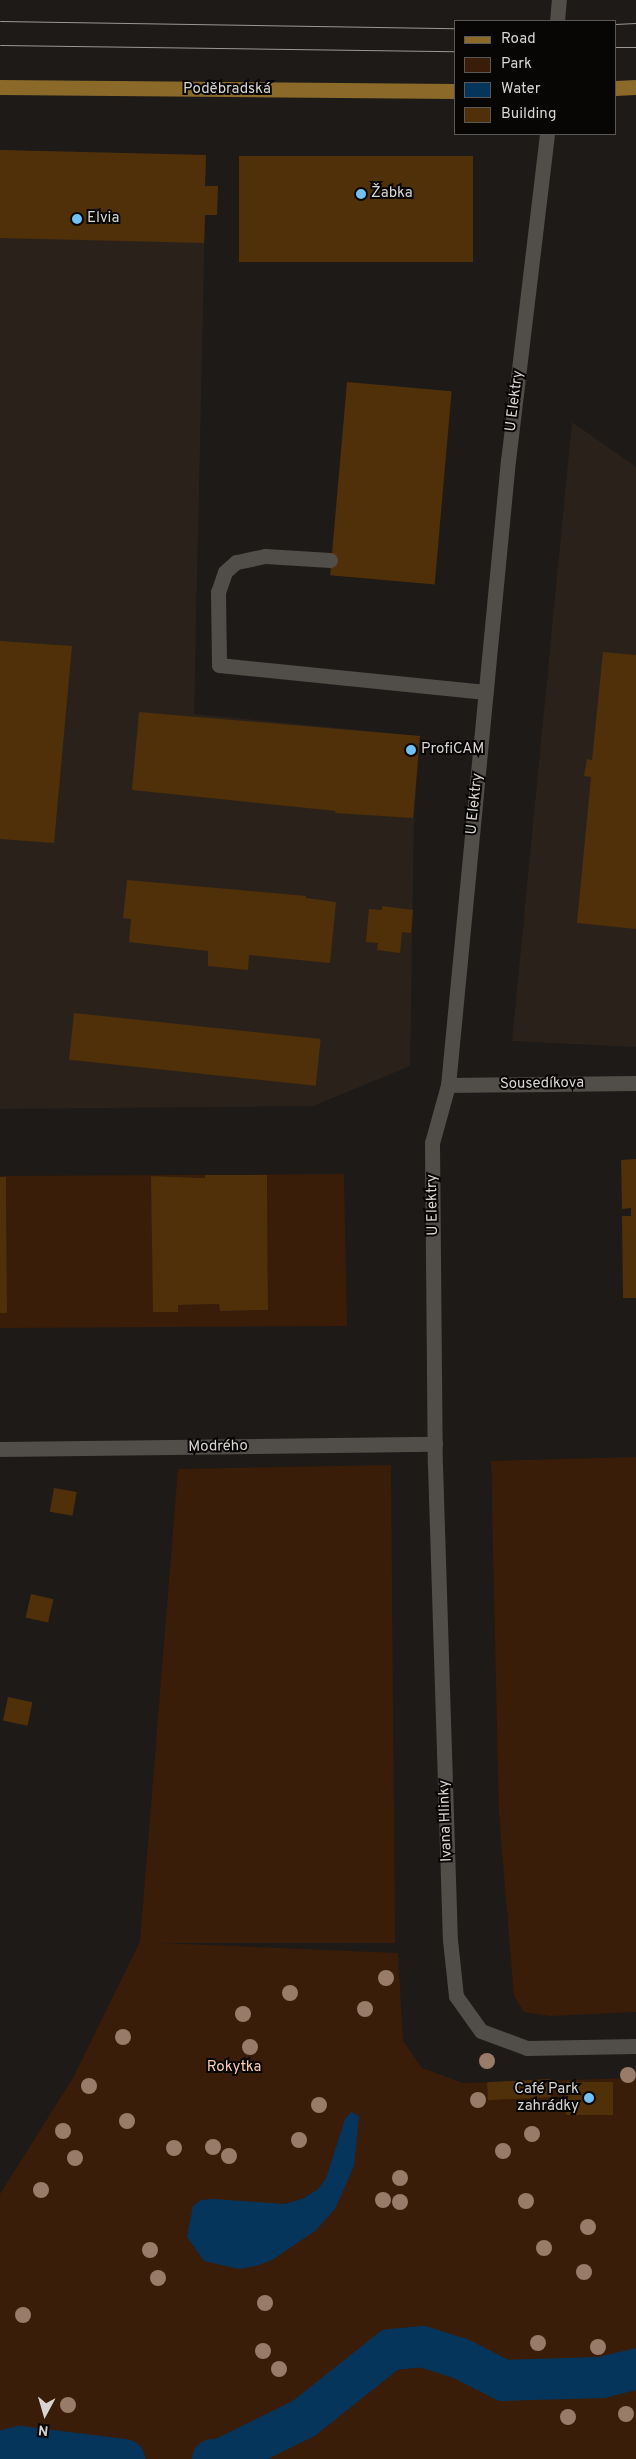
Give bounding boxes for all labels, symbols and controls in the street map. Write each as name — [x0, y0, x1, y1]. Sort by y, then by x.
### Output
legend — [454, 20, 616, 135]
text: Road — [501, 30, 536, 49]
text: Park — [501, 55, 532, 74]
text: Water — [501, 80, 540, 99]
street label: Poděbradská — [183, 81, 271, 99]
text: Building — [501, 105, 556, 124]
place label: Žabka — [371, 185, 413, 203]
marker: Žabka — [355, 188, 367, 200]
place label: Elvia — [87, 210, 119, 228]
marker: Elvia — [71, 213, 83, 225]
street label: U Elektry — [502, 369, 528, 433]
place label: ProfiCAM — [421, 741, 484, 759]
marker: ProfiCAM — [405, 744, 417, 756]
street label: U Elektry — [463, 772, 487, 836]
street label: Sousedíkova — [500, 1074, 584, 1094]
street label: U Elektry — [423, 1174, 443, 1236]
street label: Modrého — [188, 1437, 248, 1457]
street label: Ivana Hlinky — [436, 1780, 456, 1862]
park label: Rokytka — [207, 2059, 261, 2077]
place label: Café Park zahrádky — [514, 2080, 579, 2115]
marker: Café Park zahrádky — [583, 2092, 595, 2104]
north arrow — [20, 2389, 70, 2439]
text: N — [37, 2420, 49, 2438]

